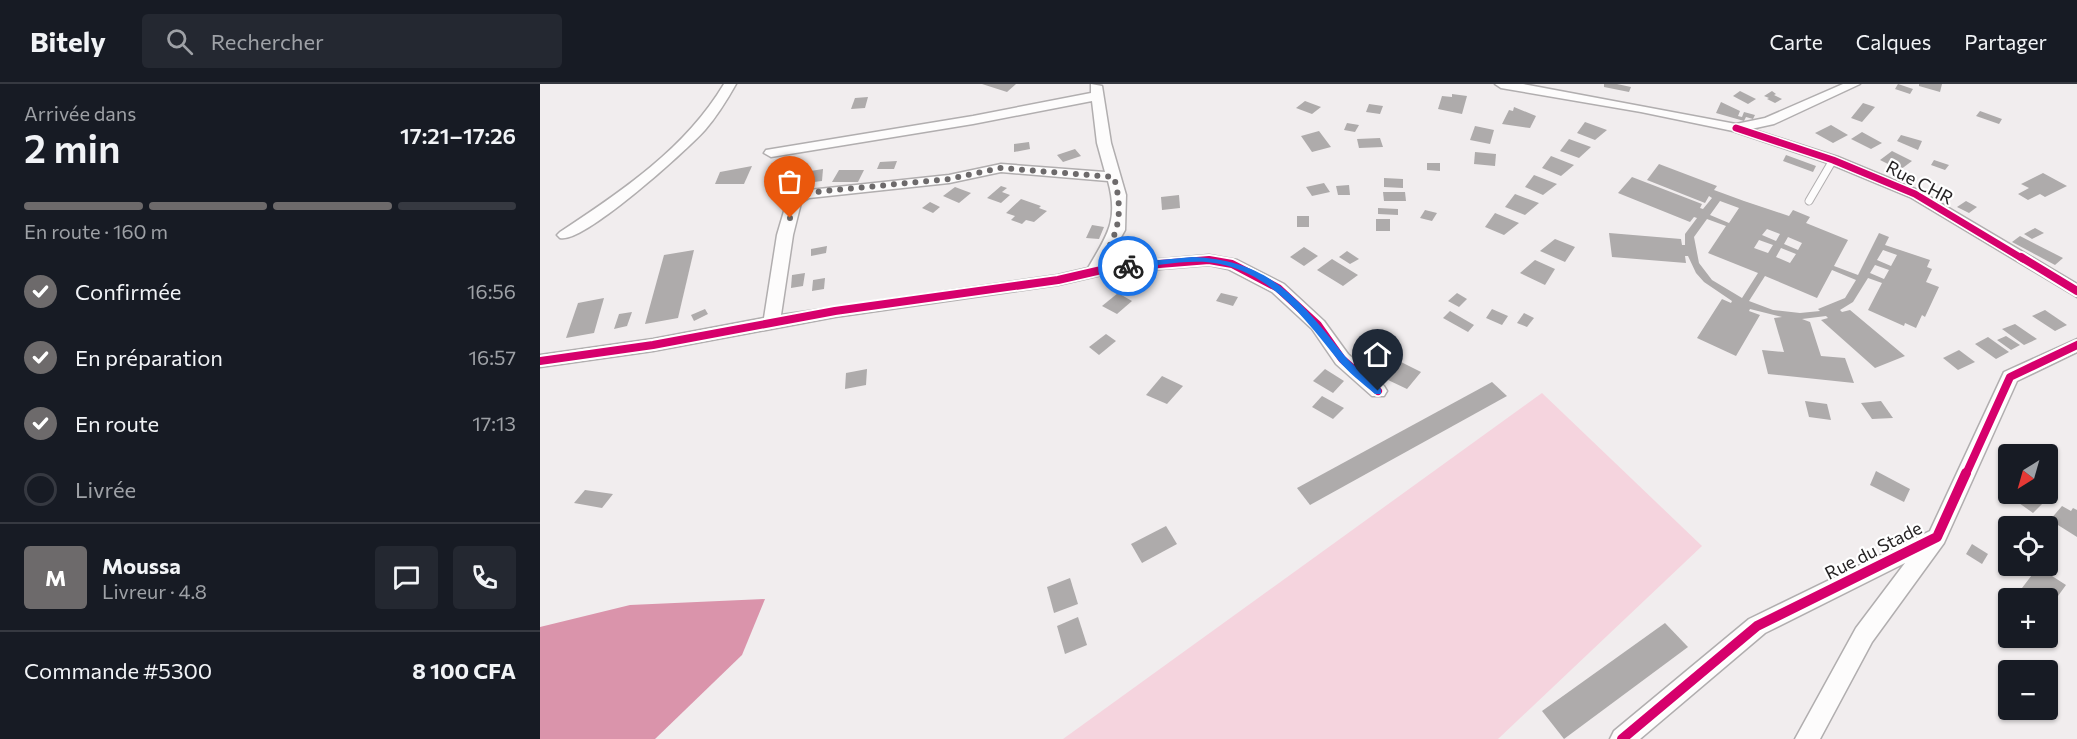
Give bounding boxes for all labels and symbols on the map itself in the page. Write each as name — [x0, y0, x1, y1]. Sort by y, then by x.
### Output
street label: Rue CHR — [1883, 155, 1957, 209]
pin — [764, 156, 815, 218]
courier — [1098, 236, 1158, 296]
pin — [1352, 329, 1403, 391]
north arrow — [1998, 444, 2058, 504]
street label: Rue du Stade — [1821, 516, 1925, 584]

